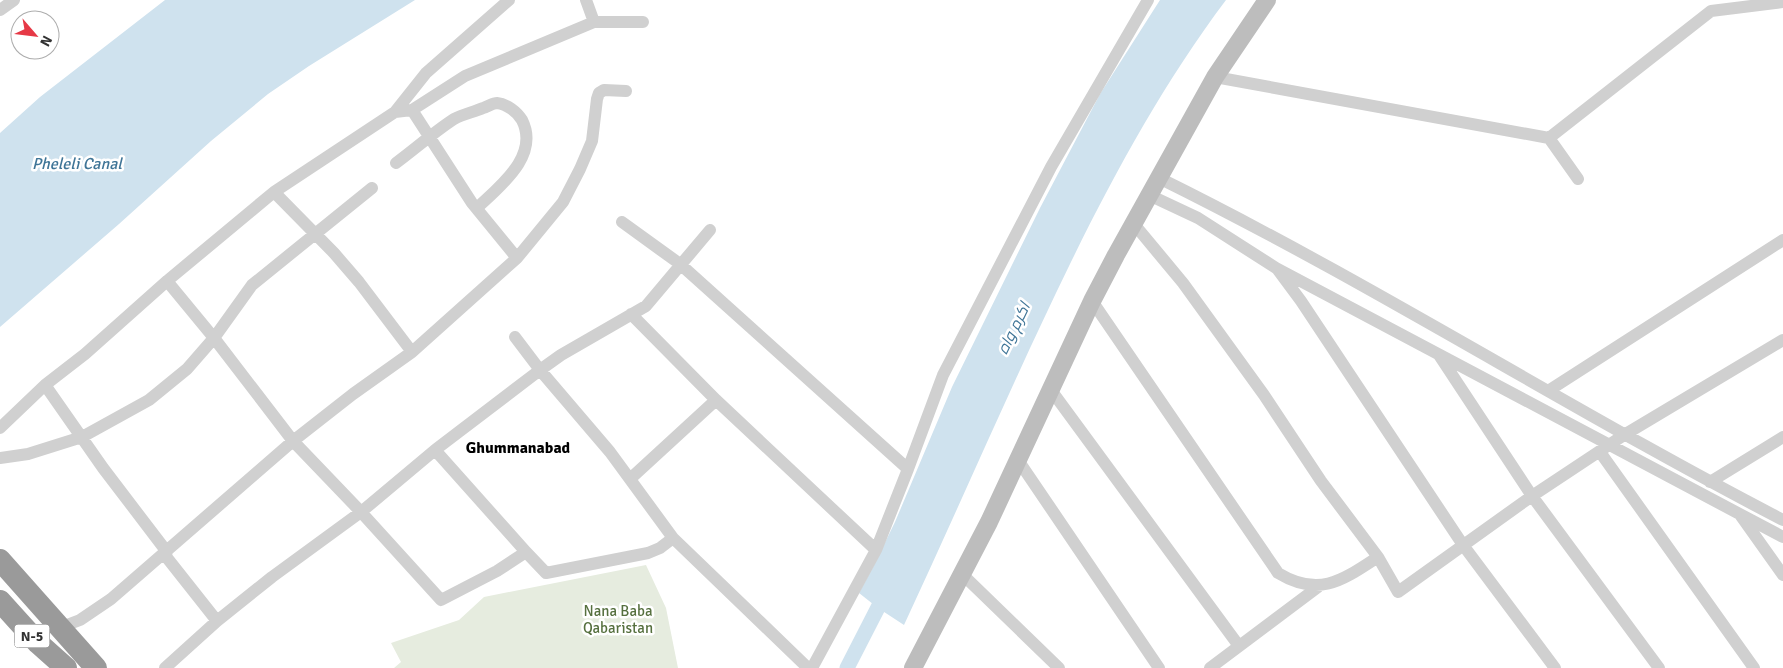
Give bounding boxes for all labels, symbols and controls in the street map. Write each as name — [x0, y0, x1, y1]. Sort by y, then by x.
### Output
north arrow — [10, 10, 60, 60]
text: N — [36, 33, 56, 49]
water label: Pheleli Canal — [32, 154, 123, 174]
water label: اکرم واہ — [993, 298, 1037, 358]
district label: Ghummanabad — [466, 438, 571, 458]
park label: Nana Baba Qabaristan — [583, 602, 653, 637]
road number: N-5 — [15, 624, 50, 648]

